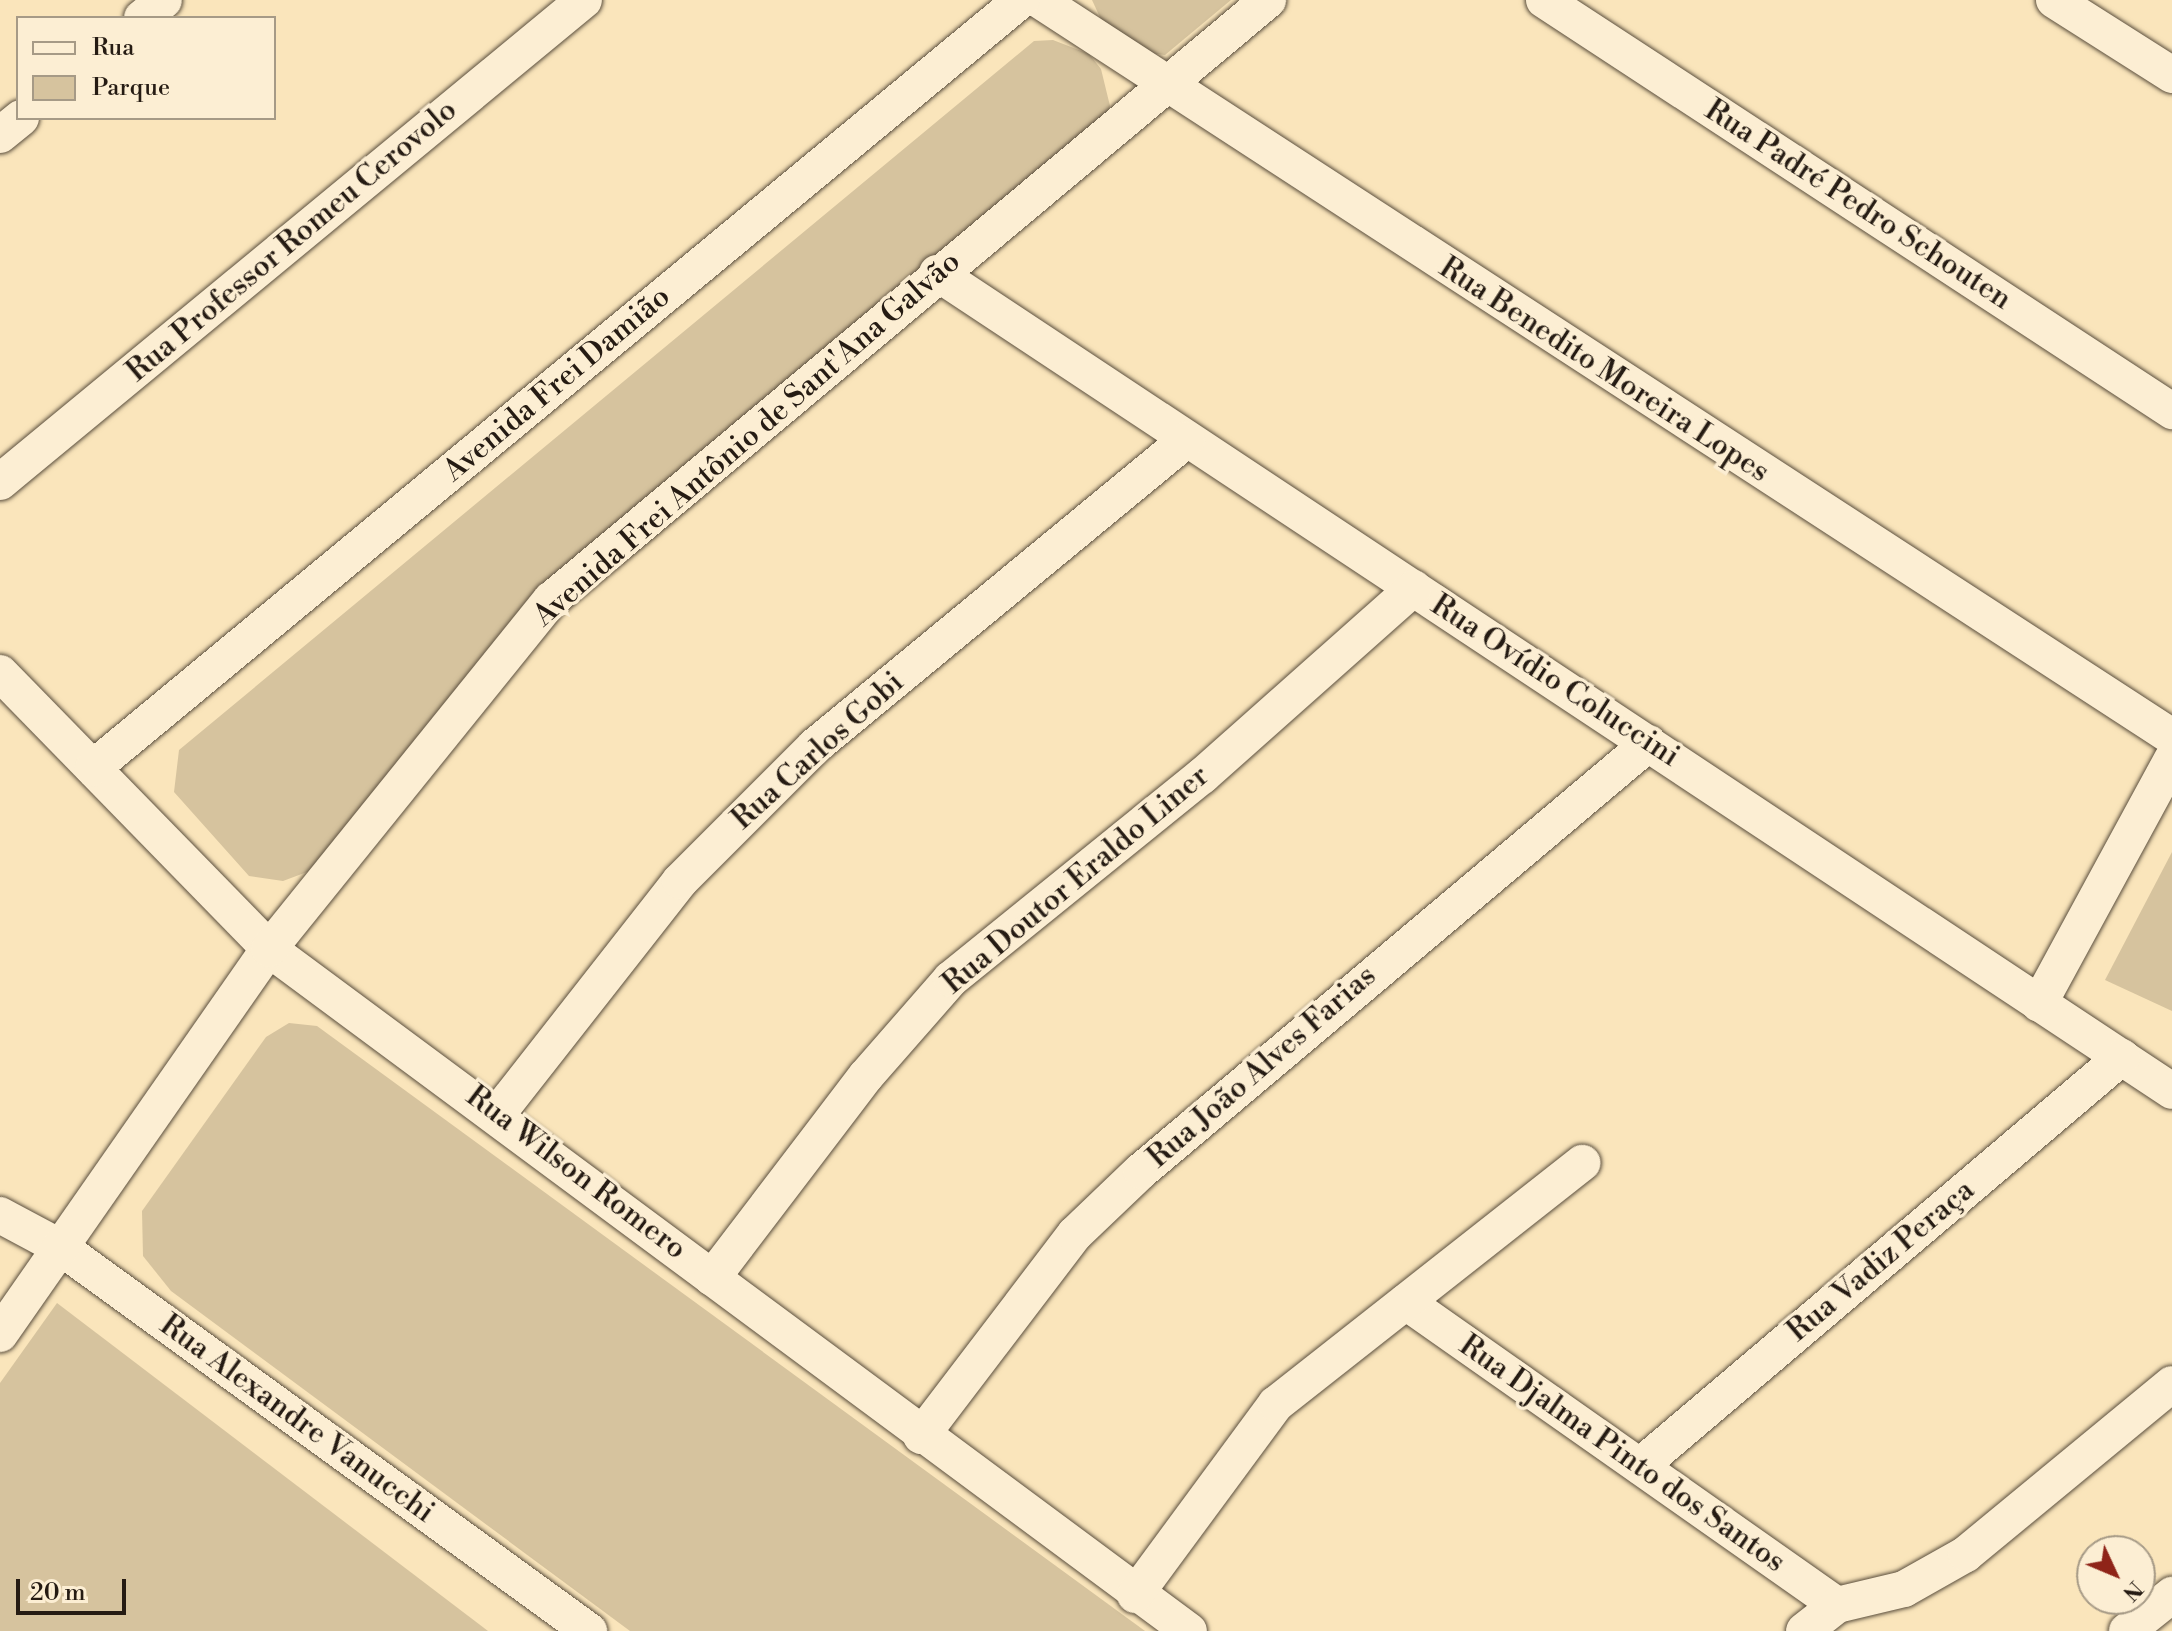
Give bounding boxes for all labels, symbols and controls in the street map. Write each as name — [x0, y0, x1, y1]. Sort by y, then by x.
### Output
legend — [16, 16, 276, 120]
text: Rua — [92, 33, 134, 63]
text: Parque — [92, 73, 170, 103]
street label: Rua Professor Romeu Cerovolo — [120, 92, 464, 390]
street label: Rua Padré Pedro Schouten — [1698, 92, 2018, 318]
street label: Avenida Frei Antônio de Sant'Ana Galvão — [526, 244, 968, 634]
street label: Rua Benedito Moreira Lopes — [1432, 250, 1776, 490]
street label: Avenida Frei Damião — [436, 279, 678, 489]
street label: Rua Ovídio Coluccini — [1424, 587, 1686, 775]
street label: Rua Carlos Gobi — [725, 665, 911, 837]
street label: Rua Doutor Eraldo Liner — [936, 758, 1216, 1002]
street label: Rua João Alves Farias — [1141, 958, 1383, 1176]
street label: Rua Wilson Romero — [459, 1078, 693, 1268]
street label: Rua Vadiz Peraça — [1780, 1172, 1982, 1350]
street label: Rua Alexandre Vanucchi — [153, 1307, 441, 1531]
street label: Rua Djalma Pinto dos Santos — [1452, 1328, 1792, 1580]
north arrow — [2076, 1535, 2156, 1615]
scale bar — [20, 1563, 130, 1613]
text: N — [2116, 1575, 2148, 1606]
text: 20 m — [30, 1578, 86, 1608]

